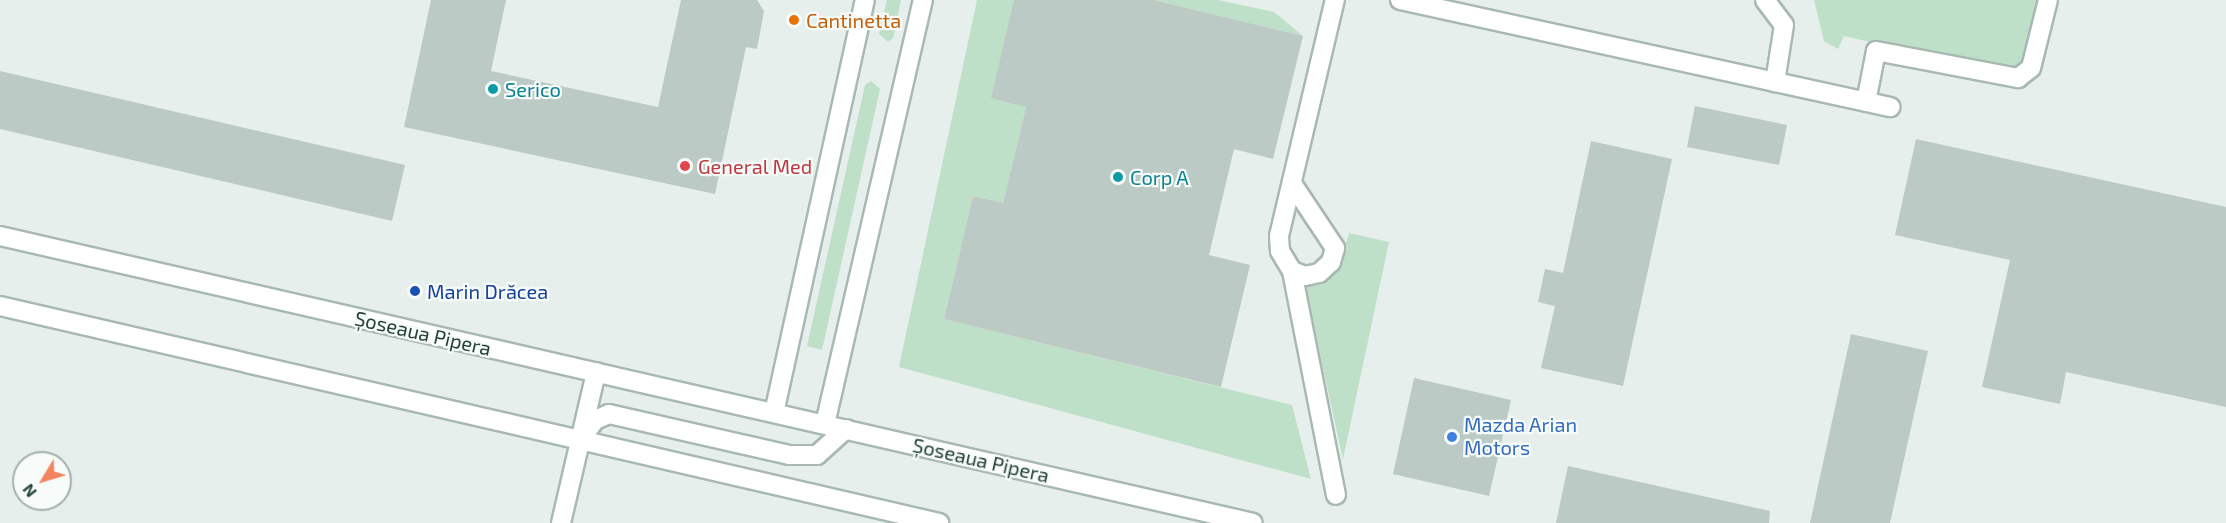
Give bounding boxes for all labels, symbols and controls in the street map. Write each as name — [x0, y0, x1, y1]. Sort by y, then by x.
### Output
place label: Cantinetta — [806, 8, 901, 32]
marker: Cantinetta — [787, 13, 801, 27]
place label: Serico — [505, 77, 561, 101]
marker: Serico — [486, 82, 500, 96]
place label: General Med — [698, 154, 813, 178]
marker: General Med — [676, 157, 694, 175]
place label: Corp A — [1130, 165, 1189, 189]
marker: Corp A — [1111, 170, 1125, 184]
place label: Marin Drăcea — [427, 279, 548, 303]
marker: Marin Drăcea — [408, 284, 422, 298]
street label: Șoseaua Pipera — [352, 306, 494, 360]
place label: Mazda Arian Motors — [1464, 413, 1578, 460]
marker: Mazda Arian Motors — [1445, 430, 1459, 444]
street label: Șoseaua Pipera — [910, 433, 1052, 487]
north arrow — [12, 451, 72, 511]
text: N — [18, 481, 40, 502]

